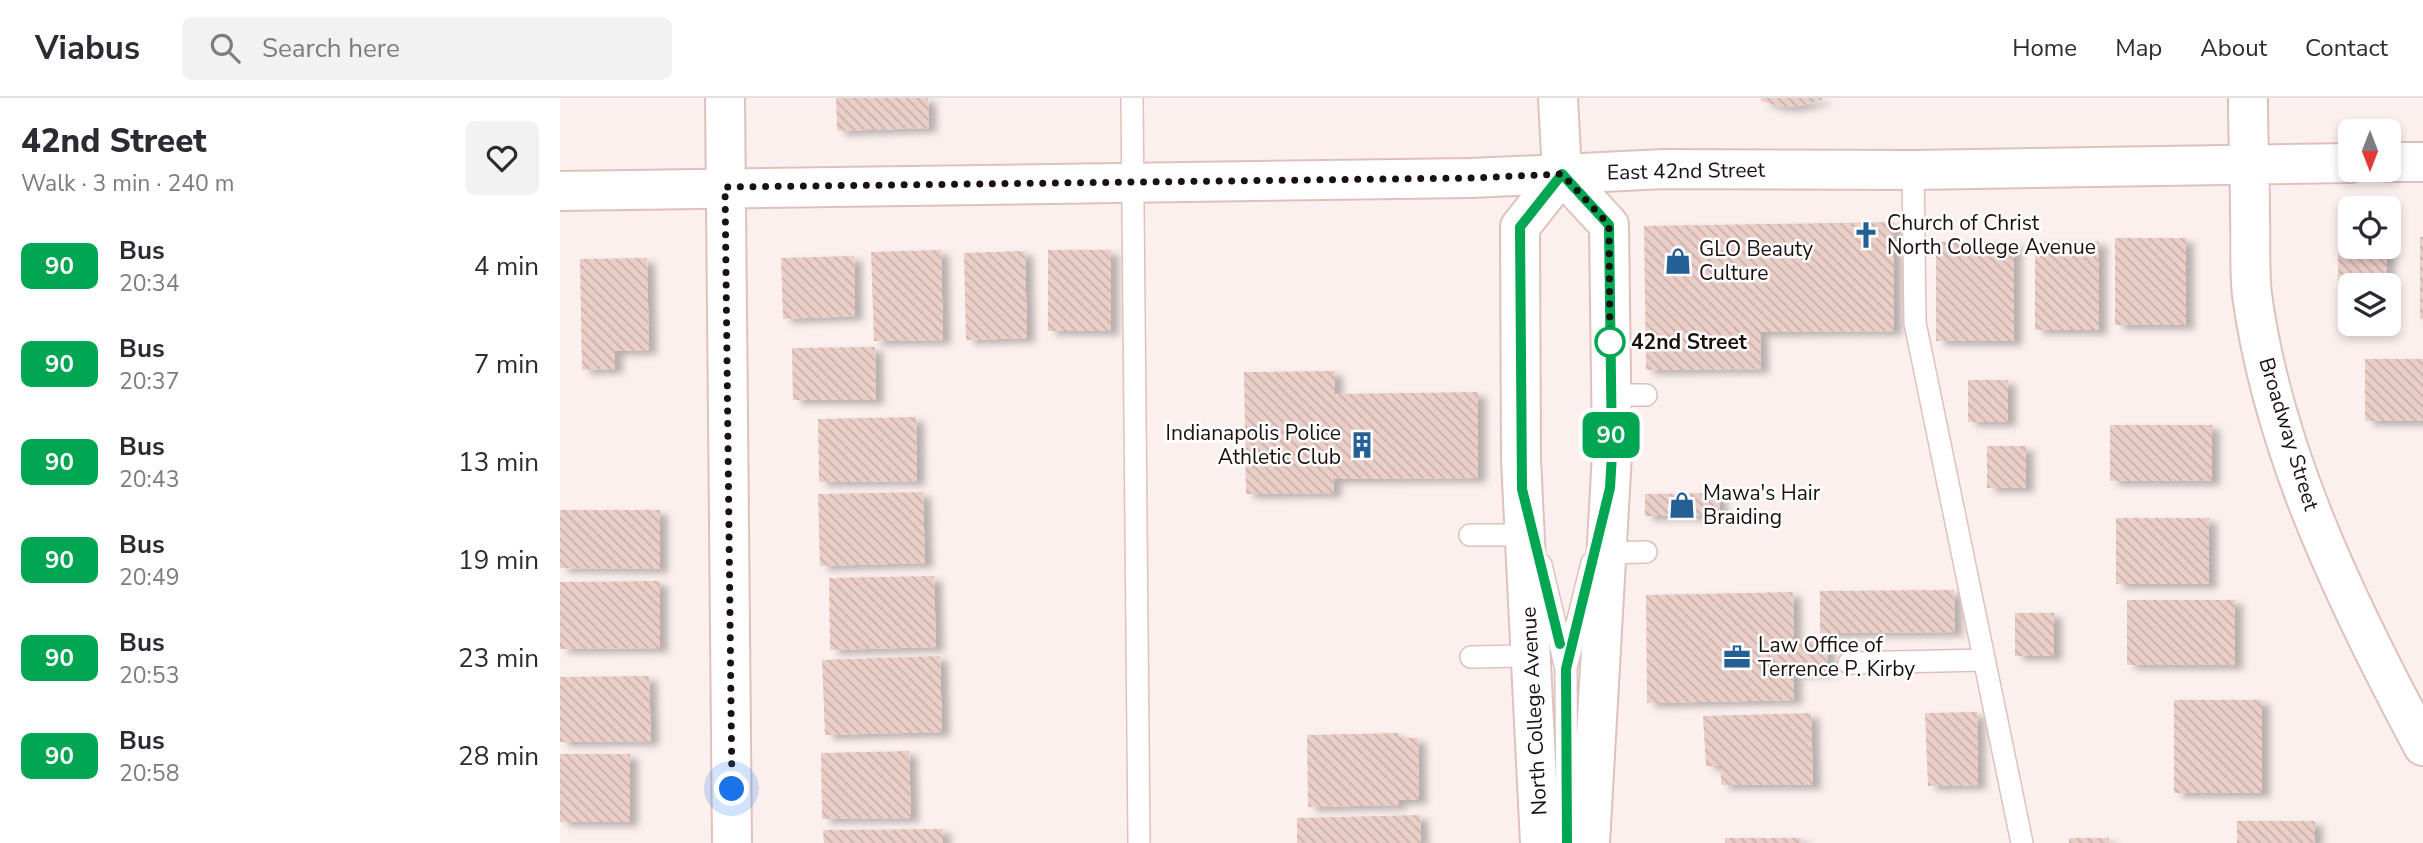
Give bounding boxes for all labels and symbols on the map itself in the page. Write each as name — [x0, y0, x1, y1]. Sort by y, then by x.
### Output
north arrow — [2338, 119, 2401, 182]
street label: East 42nd Street — [1607, 156, 1766, 186]
place label: Church of Christ North College Avenue — [1887, 209, 2096, 261]
church icon: Church of Christ North College Avenue — [1851, 220, 1881, 250]
place label: GLO Beauty Culture — [1699, 235, 1813, 287]
shop icon: GLO Beauty Culture — [1663, 246, 1693, 276]
marker: 42nd Street — [1595, 327, 1625, 357]
place label: 42nd Street — [1631, 328, 1748, 356]
street label: Broadway Street — [2252, 354, 2326, 515]
line badge: 90 — [1580, 412, 1642, 458]
place label: Indianapolis Police Athletic Club — [1166, 419, 1341, 471]
building icon: Indianapolis Police Athletic Club — [1347, 430, 1377, 460]
place label: Mawa's Hair Braiding — [1703, 479, 1821, 531]
shop icon: Mawa's Hair Braiding — [1667, 490, 1697, 520]
street label: North College Avenue — [1515, 606, 1553, 816]
place label: Law Office of Terrence P. Kirby — [1758, 631, 1915, 683]
office icon: Law Office of Terrence P. Kirby — [1722, 642, 1752, 672]
your location — [714, 771, 749, 806]

